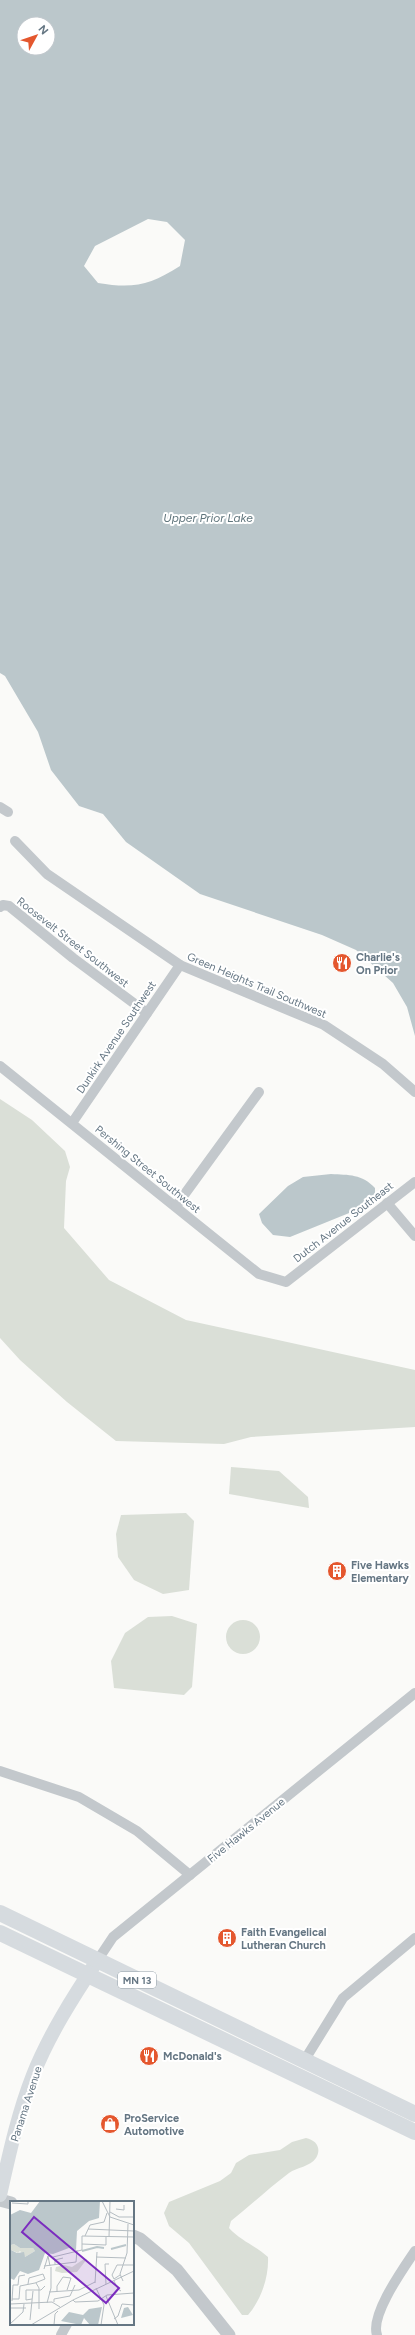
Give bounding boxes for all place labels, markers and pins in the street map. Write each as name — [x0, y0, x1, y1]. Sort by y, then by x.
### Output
place label: Charlie's On Prior — [356, 951, 400, 977]
restaurant icon: Charlie's On Prior — [331, 952, 353, 974]
place label: Five Hawks Elementary — [351, 1559, 410, 1585]
building icon: Five Hawks Elementary — [326, 1560, 348, 1582]
place label: Faith Evangelical Lutheran Church — [241, 1926, 327, 1952]
building icon: Faith Evangelical Lutheran Church — [216, 1927, 238, 1949]
restaurant icon: McDonald's — [138, 2045, 160, 2067]
place label: McDonald's — [163, 2050, 222, 2063]
place label: ProService Automotive — [124, 2112, 184, 2138]
shop icon: ProService Automotive — [99, 2113, 121, 2135]

